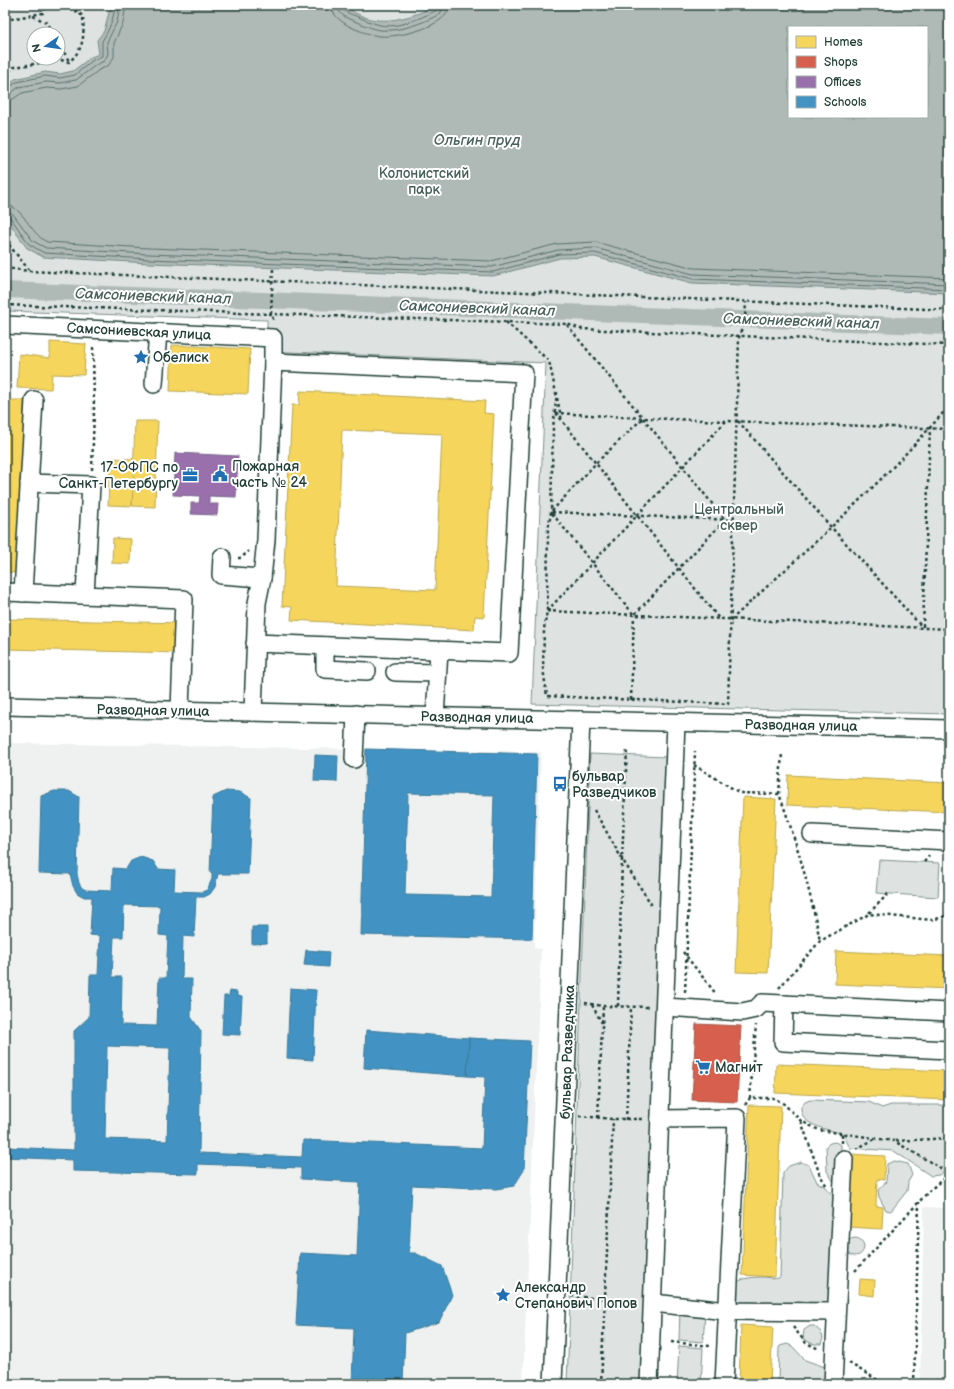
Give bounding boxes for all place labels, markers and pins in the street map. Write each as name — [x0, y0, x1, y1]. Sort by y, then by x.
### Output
place icon: Обелиск — [132, 348, 150, 366]
place label: Обелиск — [153, 349, 209, 366]
place label: Пожарная часть № 24 — [232, 458, 307, 491]
place label: 17-ОФПС по Санкт-Петербургу — [59, 459, 179, 492]
public building icon: Пожарная часть № 24 — [211, 465, 229, 483]
office icon: 17-ОФПС по Санкт-Петербургу — [181, 466, 199, 484]
place label: бульвар Разведчиков — [572, 768, 657, 801]
bus stop icon: бульвар Разведчиков — [551, 775, 569, 793]
supermarket icon: Магнит — [694, 1058, 712, 1076]
place label: Магнит — [715, 1059, 763, 1076]
place label: Александр Степанович Попов — [514, 1279, 638, 1312]
place icon: Александр Степанович Попов — [494, 1286, 512, 1304]

